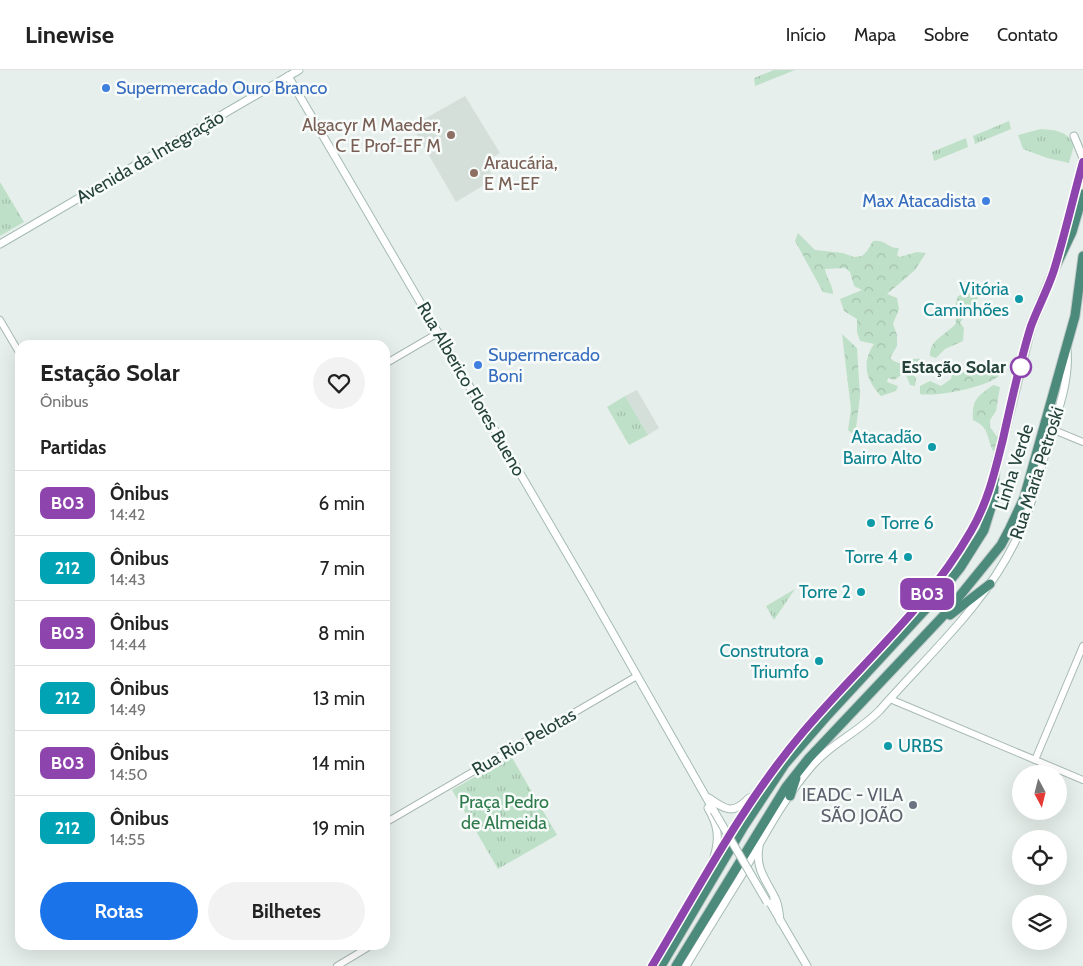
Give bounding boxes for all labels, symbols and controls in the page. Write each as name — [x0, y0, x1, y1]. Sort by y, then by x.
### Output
text: Linewise — [25, 20, 114, 49]
text: Início — [786, 24, 826, 46]
text: Mapa — [854, 24, 896, 46]
text: Sobre — [924, 24, 969, 46]
text: Contato — [997, 24, 1058, 46]
place label: Supermercado Ouro Branco — [116, 77, 328, 99]
marker: Supermercado Ouro Branco — [100, 82, 112, 94]
street label: Avenida da Integração — [72, 106, 228, 208]
place label: Algacyr M Maeder, C E Prof-EF M — [302, 114, 441, 157]
marker: Algacyr M Maeder, C E Prof-EF M — [445, 129, 457, 141]
place label: Araucária, E M-EF — [484, 152, 558, 195]
marker: Araucária, E M-EF — [468, 167, 480, 179]
place label: Max Atacadista — [862, 190, 976, 212]
marker: Max Atacadista — [980, 195, 992, 207]
place label: Vitória Caminhões — [923, 278, 1009, 321]
marker: Vitória Caminhões — [1013, 293, 1025, 305]
street label: Rua Alberico Flores Bueno — [412, 298, 530, 480]
place label: Supermercado Boni — [488, 344, 600, 387]
place label: Estação Solar — [901, 356, 1006, 378]
marker: Estação Solar — [1010, 356, 1032, 378]
button: heart — [313, 357, 365, 409]
text: Estação Solar — [40, 358, 180, 387]
marker: Supermercado Boni — [472, 359, 484, 371]
text: Ônibus — [40, 392, 88, 411]
street label: Rua Maria Petroski — [1005, 404, 1069, 542]
street label: Linha Verde — [990, 421, 1038, 513]
place label: Atacadão Bairro Alto — [843, 426, 922, 469]
text: Partidas — [40, 436, 106, 459]
marker: Atacadão Bairro Alto — [926, 441, 938, 453]
text: Ônibus — [110, 482, 169, 505]
text: B03 — [51, 492, 84, 514]
text: 6 min — [319, 492, 365, 515]
text: 14:42 — [110, 505, 145, 524]
place label: Torre 6 — [881, 512, 934, 534]
marker: Torre 6 — [865, 517, 877, 529]
place label: Torre 4 — [845, 546, 898, 568]
text: Ônibus — [110, 547, 169, 570]
marker: Torre 4 — [902, 551, 914, 563]
text: 212 — [55, 557, 80, 579]
text: 7 min — [320, 557, 365, 580]
text: 14:43 — [110, 570, 146, 589]
line badge: B03 — [898, 578, 956, 610]
place label: Torre 2 — [799, 581, 851, 603]
text: B03 — [910, 583, 944, 605]
marker: Torre 2 — [855, 586, 867, 598]
text: Ônibus — [110, 612, 169, 635]
text: B03 — [51, 622, 84, 644]
text: 8 min — [318, 622, 365, 645]
text: 14:44 — [110, 635, 146, 654]
place label: Construtora Triumfo — [719, 640, 809, 683]
marker: Construtora Triumfo — [813, 655, 825, 667]
text: Ônibus — [110, 677, 169, 700]
text: 212 — [55, 687, 80, 709]
text: 13 min — [313, 687, 365, 710]
text: 14:49 — [110, 700, 146, 719]
street label: Rua Rio Pelotas — [468, 703, 580, 781]
place label: URBS — [898, 735, 943, 757]
marker: URBS — [882, 740, 894, 752]
text: Ônibus — [110, 742, 169, 765]
text: B03 — [51, 752, 84, 774]
text: 14 min — [312, 752, 365, 775]
text: 14:50 — [110, 765, 148, 784]
north arrow — [1012, 765, 1068, 820]
map controls — [1012, 765, 1067, 950]
place label: IEADC - VILA SÃO JOÃO — [802, 784, 903, 827]
park label: Praça Pedro de Almeida — [459, 791, 549, 834]
marker: IEADC - VILA SÃO JOÃO — [907, 799, 919, 811]
text: Ônibus — [110, 807, 169, 830]
text: 212 — [55, 817, 80, 839]
text: 19 min — [312, 817, 365, 840]
text: 14:55 — [110, 830, 145, 849]
button: locate — [1012, 830, 1067, 885]
button: Rotas — [40, 882, 198, 940]
button: Bilhetes — [208, 882, 365, 940]
button: layers — [1012, 895, 1067, 950]

